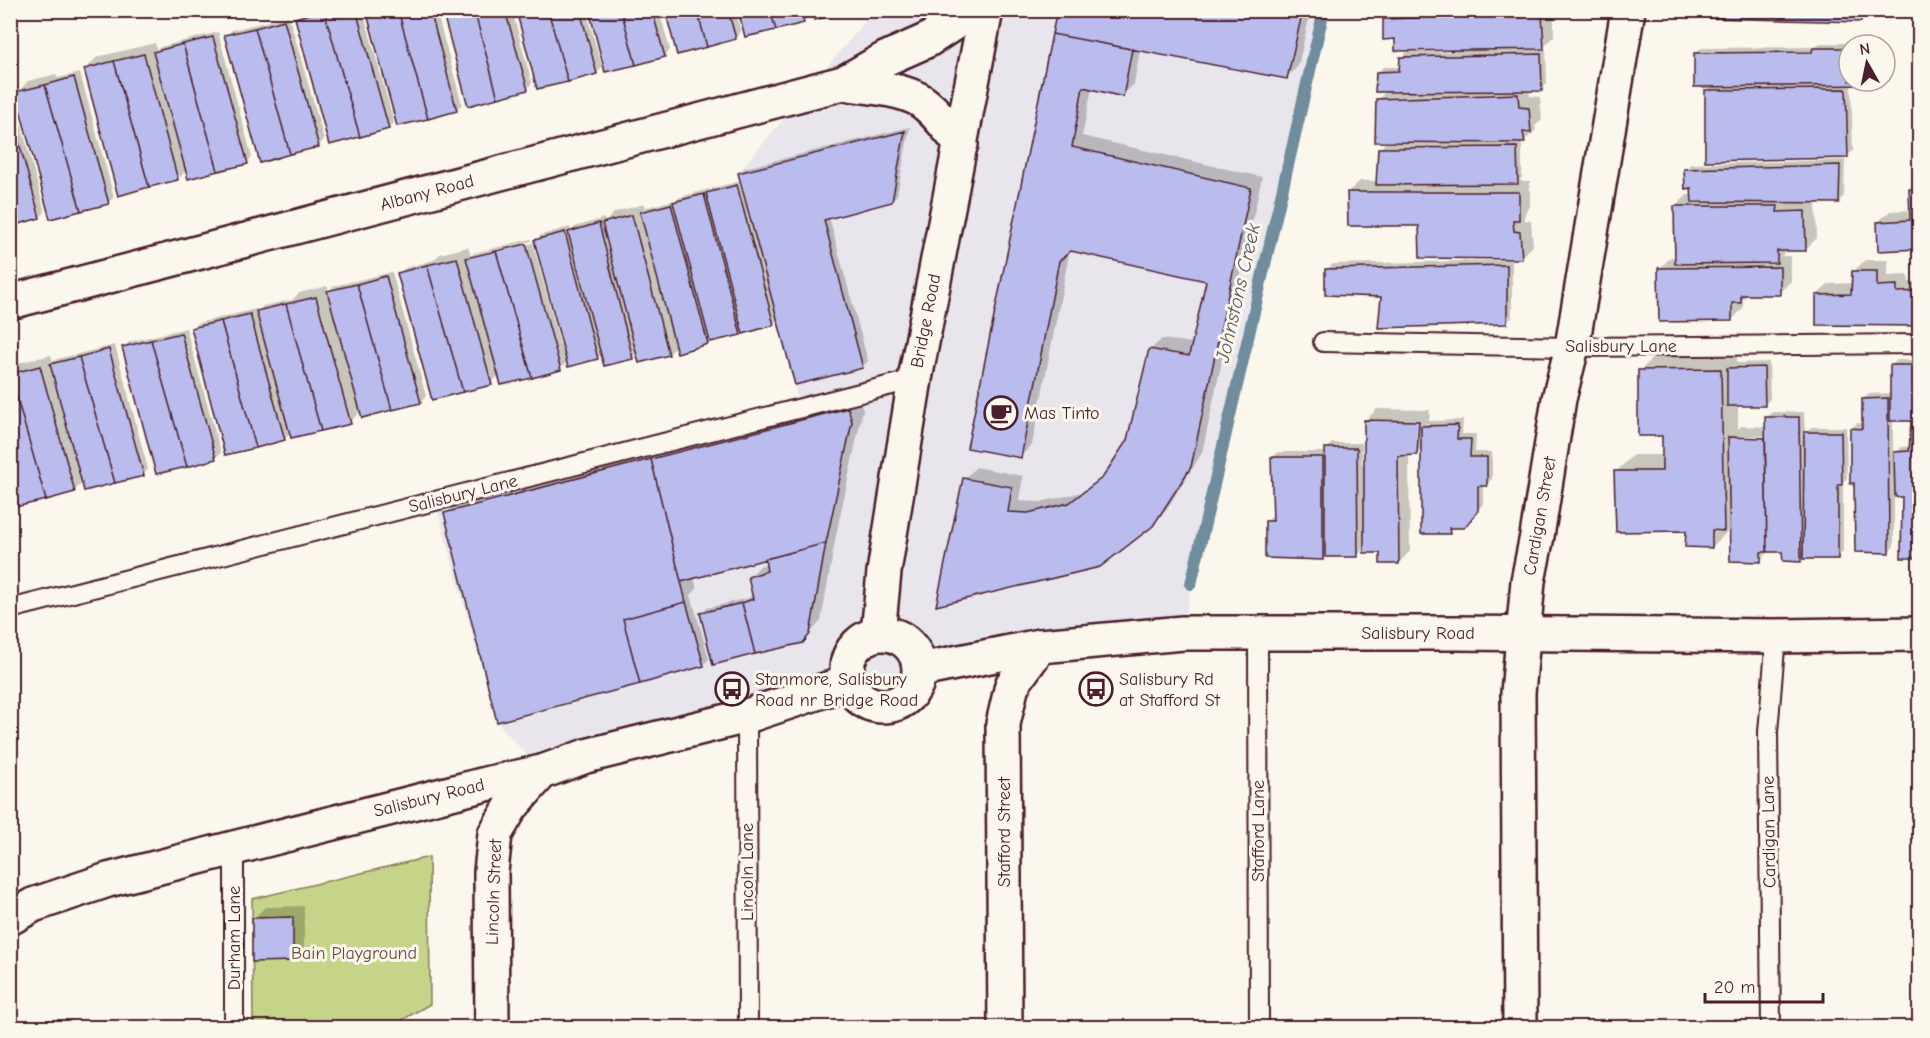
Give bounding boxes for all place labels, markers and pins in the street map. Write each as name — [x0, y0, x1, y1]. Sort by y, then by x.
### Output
cafe icon: Mas Tinto — [983, 395, 1019, 431]
place label: Mas Tinto — [1024, 403, 1099, 424]
place label: Stanmore, Salisbury Road nr Bridge Road — [755, 669, 918, 711]
place label: Salisbury Rd at Stafford St — [1119, 669, 1221, 711]
bus stop icon: Stanmore, Salisbury Road nr Bridge Road — [714, 671, 750, 707]
bus stop icon: Salisbury Rd at Stafford St — [1078, 671, 1114, 707]

